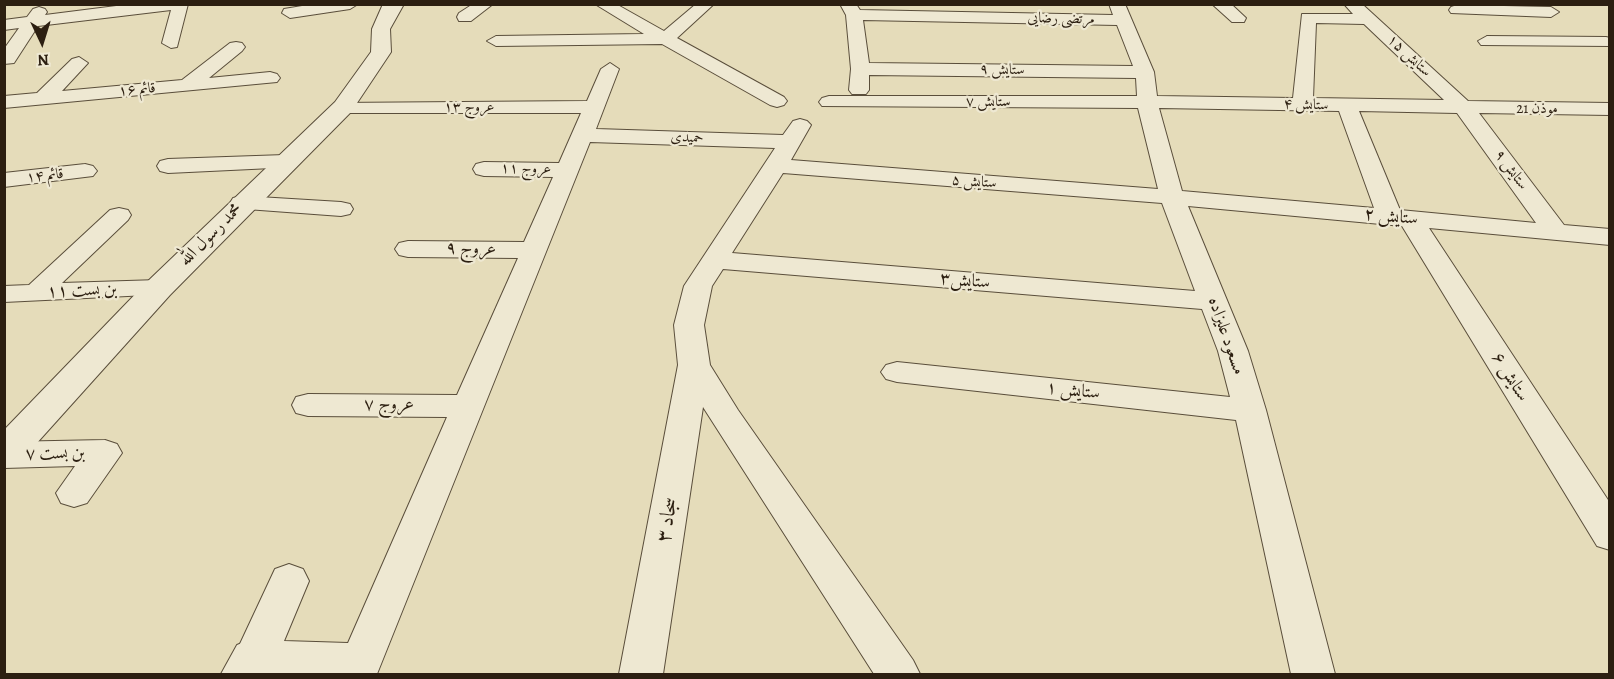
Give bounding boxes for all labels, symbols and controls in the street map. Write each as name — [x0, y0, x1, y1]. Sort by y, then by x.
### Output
street label: مرتضی رضایی — [1027, 9, 1095, 29]
north arrow — [12, 12, 72, 72]
street label: ستایش ۱۵ — [1383, 31, 1435, 81]
text: N — [37, 49, 50, 71]
street label: ستایش ۹ — [979, 61, 1025, 79]
street label: قائم ۱۶ — [118, 79, 156, 101]
street label: ستایش ۷ — [965, 93, 1011, 111]
street label: ستایش ۴ — [1283, 95, 1329, 115]
street label: عروج ۱۳ — [444, 98, 494, 116]
street label: موذن 21 — [1516, 100, 1558, 118]
street label: حمیدی — [670, 128, 704, 148]
street label: ستایش ۹ — [1490, 147, 1532, 193]
street label: عروج ۱۱ — [501, 160, 551, 178]
street label: قائم ۱۴ — [26, 165, 64, 187]
street label: ستایش ۵ — [951, 171, 997, 193]
street label: محمد رسول الله — [175, 199, 247, 271]
street label: ستایش ۲ — [1363, 204, 1419, 230]
street label: عروج ۹ — [446, 238, 496, 260]
street label: ستایش۳ — [939, 268, 991, 294]
street label: بن بست ۱۱ — [46, 279, 118, 303]
street label: مسعود علیزاده — [1203, 294, 1249, 378]
street label: ستایش ۶ — [1487, 348, 1533, 406]
street label: ستایش ۱ — [1045, 377, 1101, 405]
street label: عروج ۷ — [364, 394, 414, 416]
street label: بن بست ۷ — [25, 443, 85, 465]
street label: سجاد ۳ — [652, 495, 684, 545]

